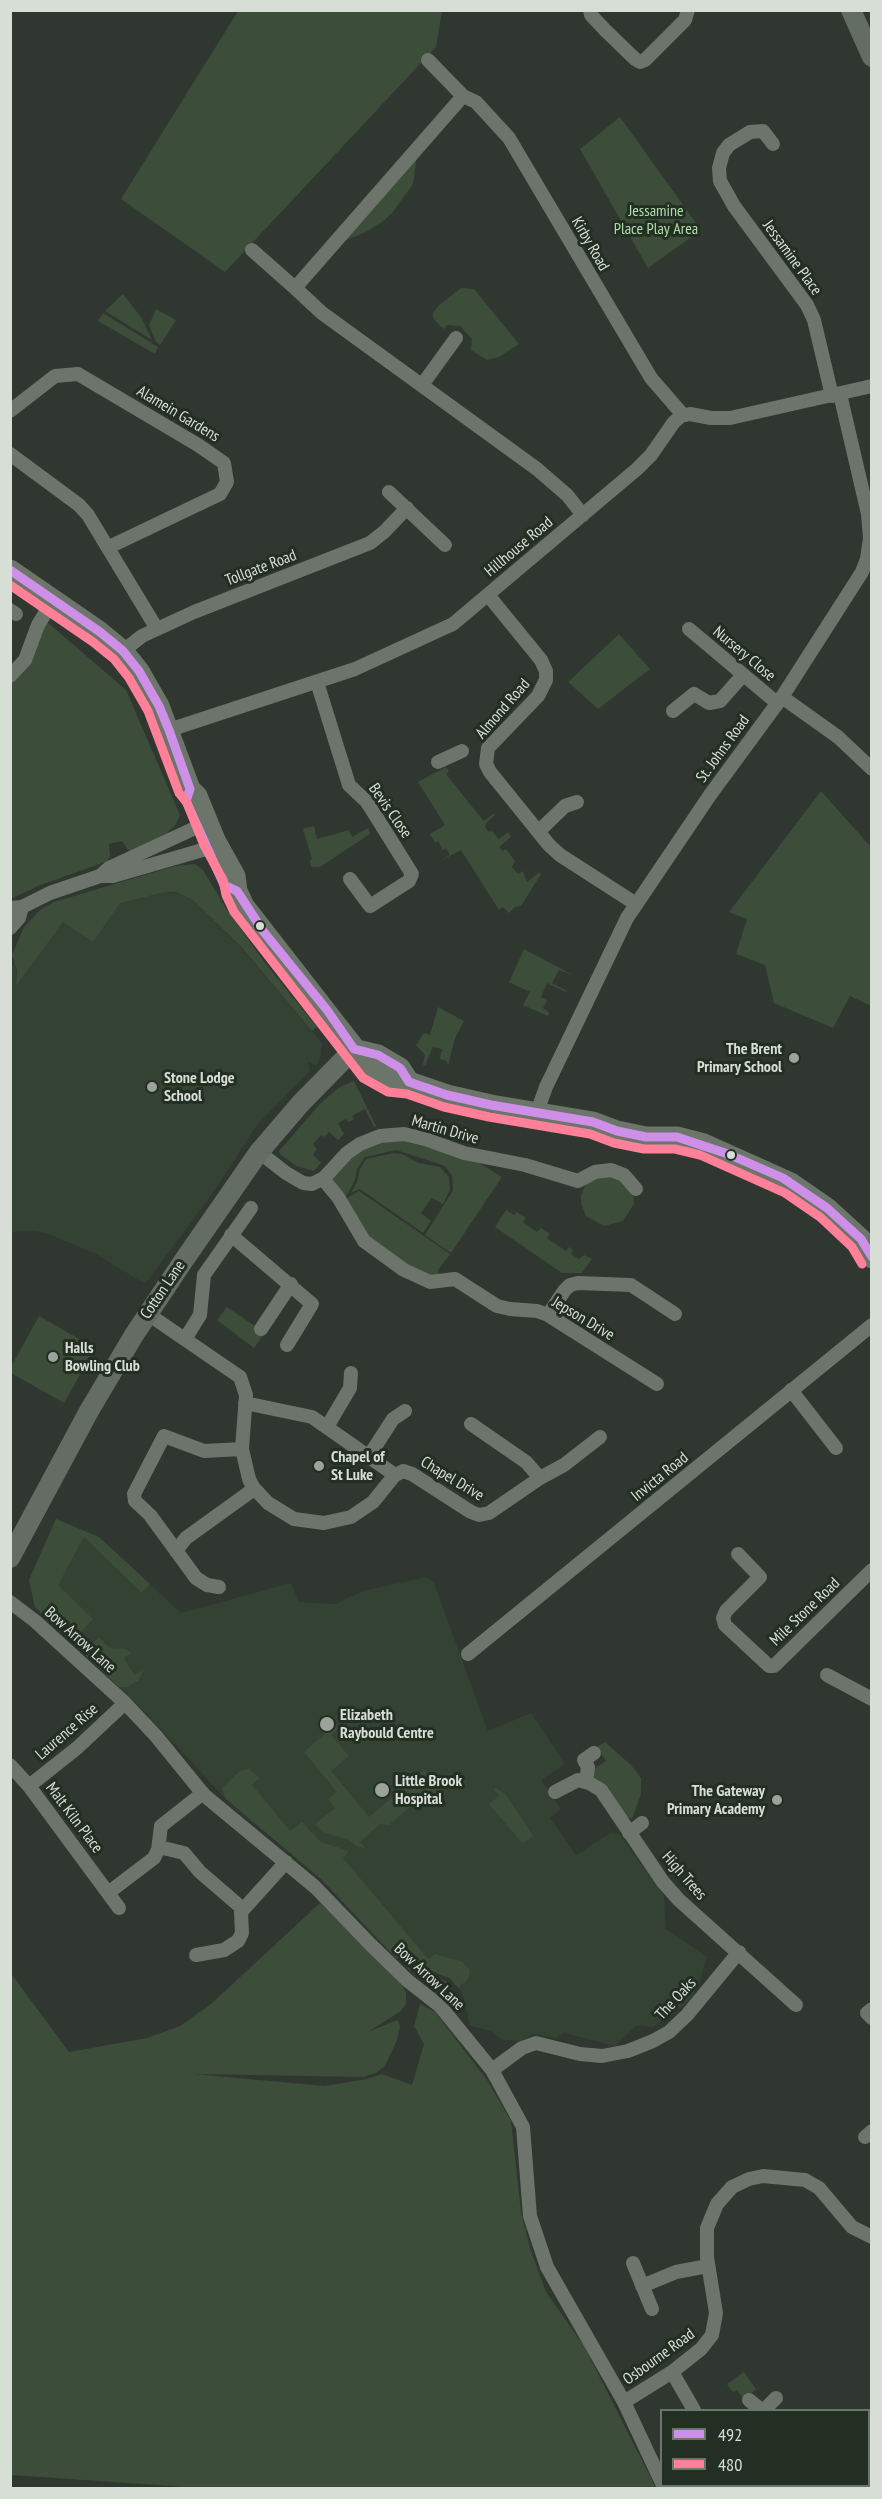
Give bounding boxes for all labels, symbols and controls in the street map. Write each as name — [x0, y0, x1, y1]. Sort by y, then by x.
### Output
park label: Jessamine Place Play Area — [614, 201, 698, 239]
street label: Kirby Road — [567, 214, 613, 274]
street label: Jessamine Place — [758, 217, 826, 299]
street label: Alamein Gardens — [133, 382, 223, 446]
street label: Hillhouse Road — [481, 513, 557, 581]
street label: Tollgate Road — [223, 546, 299, 590]
street label: Nursery Close — [709, 622, 779, 686]
street label: Almond Road — [472, 675, 534, 743]
street label: St. Johns Road — [692, 712, 754, 786]
street label: Bevis Close — [364, 780, 416, 842]
unlabelled marker — [254, 920, 266, 932]
place label: The Brent Primary School — [697, 1039, 782, 1077]
marker: The Brent Primary School — [787, 1051, 801, 1065]
place label: Stone Lodge School — [164, 1068, 235, 1106]
marker: Stone Lodge School — [145, 1080, 159, 1094]
street label: Martin Drive — [409, 1111, 481, 1149]
unlabelled marker — [725, 1149, 737, 1161]
street label: Cotton Lane — [137, 1257, 189, 1323]
street label: Jepson Drive — [548, 1293, 618, 1345]
place label: Halls Bowling Club — [65, 1338, 140, 1376]
marker: Halls Bowling Club — [46, 1350, 60, 1364]
place label: Chapel of St Luke — [331, 1447, 385, 1485]
street label: Invicta Road — [628, 1448, 692, 1506]
street label: Chapel Drive — [417, 1453, 487, 1505]
marker: Chapel of St Luke — [312, 1459, 326, 1473]
street label: Mile Stone Road — [766, 1574, 844, 1650]
street label: Bow Arrow Lane — [40, 1603, 120, 1677]
street label: Laurence Rise — [32, 1700, 102, 1764]
place label: Elizabeth Raybould Centre — [340, 1705, 434, 1743]
marker: Elizabeth Raybould Centre — [318, 1715, 336, 1733]
place label: Little Brook Hospital — [395, 1771, 462, 1809]
street label: Malt Kiln Place — [41, 1779, 107, 1857]
marker: Little Brook Hospital — [373, 1781, 391, 1799]
place label: The Gateway Primary Academy — [667, 1781, 765, 1819]
marker: The Gateway Primary Academy — [770, 1793, 784, 1807]
street label: High Trees — [658, 1848, 710, 1904]
street label: Bow Arrow Lane — [390, 1939, 468, 2015]
street label: The Oaks — [652, 1974, 700, 2024]
street label: Osbourne Road — [620, 2325, 698, 2389]
legend — [660, 2409, 870, 2487]
text: 492 — [718, 2423, 742, 2446]
text: 480 — [718, 2453, 742, 2476]

